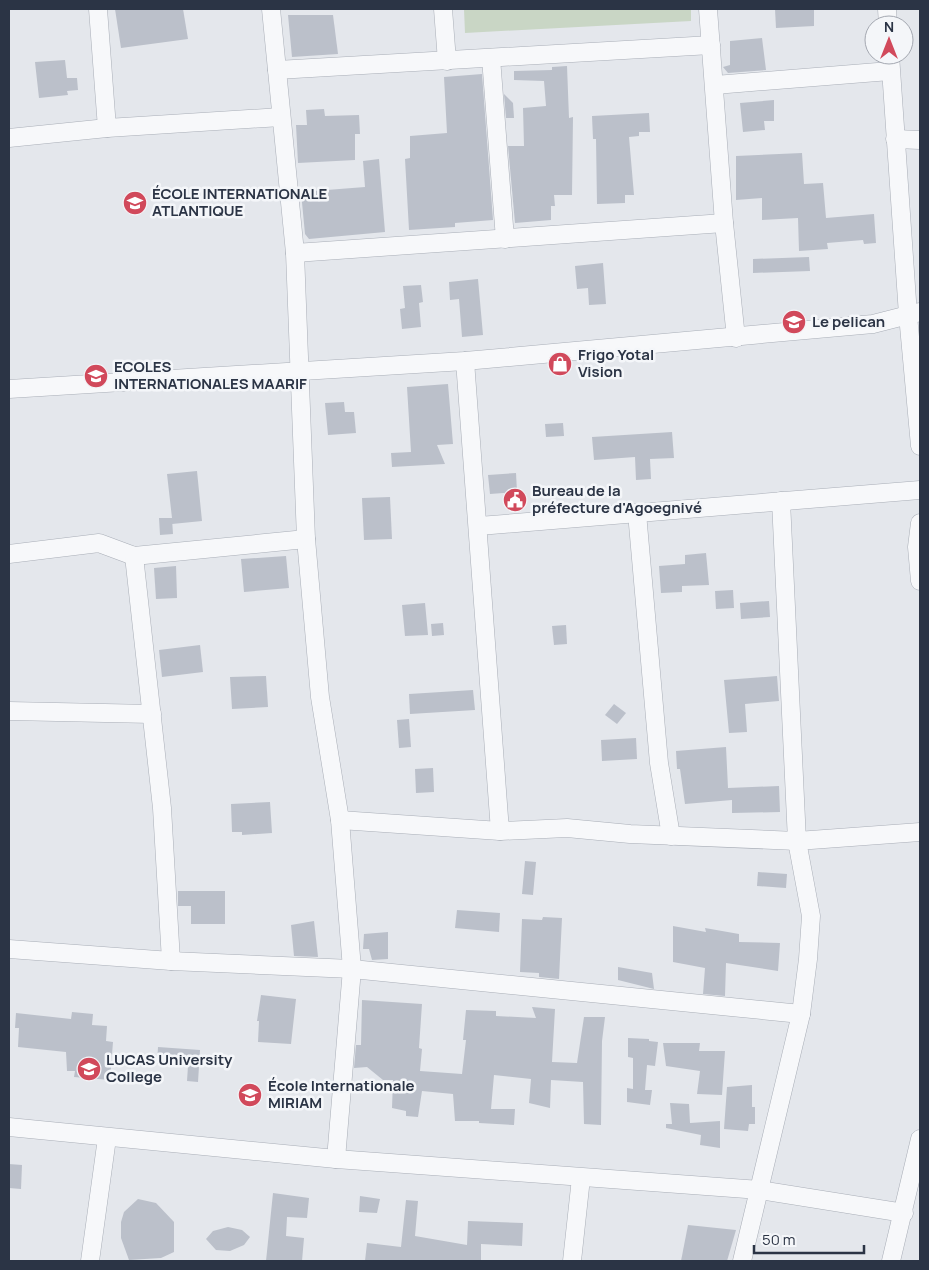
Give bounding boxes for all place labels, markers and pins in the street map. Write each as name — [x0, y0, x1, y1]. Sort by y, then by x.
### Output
place label: ÉCOLE INTERNATIONALE ATLANTIQUE — [152, 183, 328, 221]
school or university icon: ÉCOLE INTERNATIONALE ATLANTIQUE — [122, 190, 148, 216]
school or university icon: Le pelican — [781, 309, 807, 335]
place label: Le pelican — [812, 311, 885, 332]
place label: Frigo Yotal Vision — [578, 344, 654, 382]
shop icon: Frigo Yotal Vision — [547, 351, 573, 377]
place label: ECOLES INTERNATIONALES MAARIF — [114, 356, 307, 394]
school or university icon: ECOLES INTERNATIONALES MAARIF — [83, 363, 109, 389]
place label: Bureau de la préfecture d'Agoegnivé — [532, 480, 702, 518]
public building icon: Bureau de la préfecture d'Agoegnivé — [502, 487, 528, 513]
place label: LUCAS University College — [106, 1049, 233, 1087]
school or university icon: LUCAS University College — [76, 1056, 102, 1082]
place label: École Internationale MIRIAM — [268, 1075, 415, 1113]
school or university icon: École Internationale MIRIAM — [237, 1082, 263, 1108]

